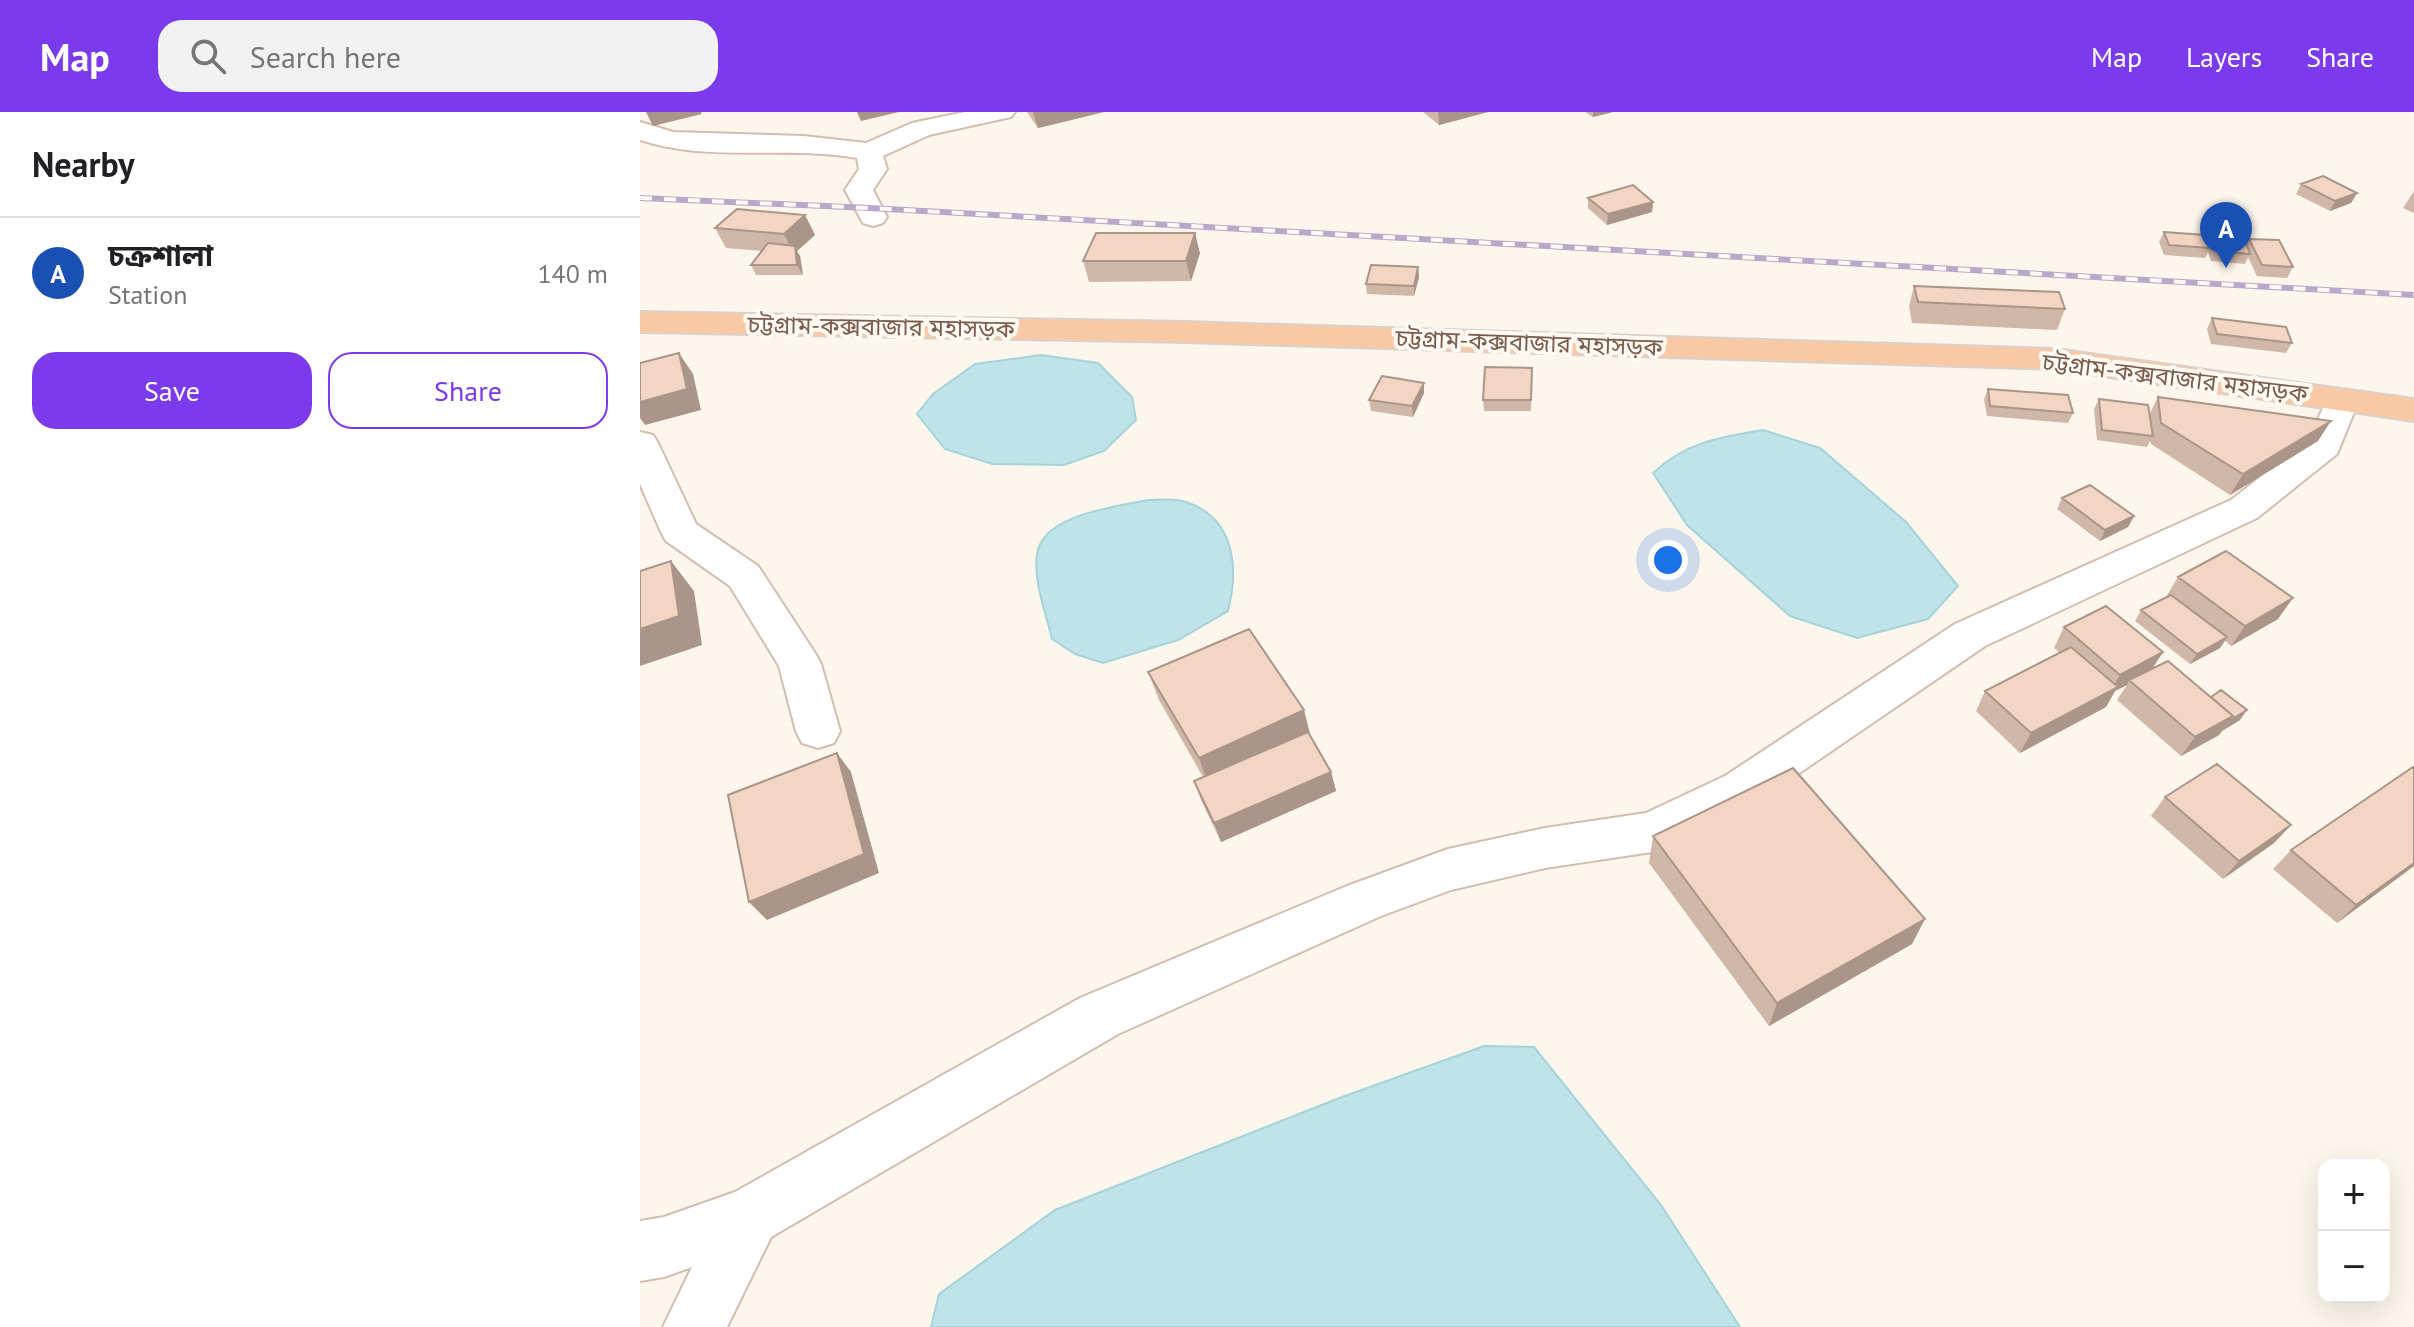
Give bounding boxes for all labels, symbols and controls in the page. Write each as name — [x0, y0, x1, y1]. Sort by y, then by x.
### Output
search box — [158, 20, 718, 92]
text: Map — [40, 32, 110, 81]
icon: search — [186, 34, 230, 78]
text: Search here — [250, 37, 401, 76]
text: Map — [2091, 38, 2142, 75]
text: Layers — [2186, 38, 2262, 75]
text: Share — [2306, 38, 2374, 75]
text: Nearby — [32, 142, 134, 186]
pin: A — [2200, 202, 2252, 268]
text: চক্রশালা — [108, 235, 213, 274]
text: A — [50, 257, 66, 290]
text: 140 m — [537, 257, 608, 290]
text: Station — [108, 278, 187, 311]
street label: চট্টগ্রাম-কক্সবাজার মহাসড়ক — [746, 309, 1016, 344]
street label: চট্টগ্রাম-কক্সবাজার মহাসড়ক — [1394, 322, 1664, 363]
street label: চট্টগ্রাম-কক্সবাজার মহাসড়ক — [2040, 346, 2310, 409]
button: Save — [32, 352, 312, 429]
button: Share — [328, 352, 608, 429]
your location — [1648, 540, 1688, 580]
map controls — [2318, 1159, 2390, 1303]
button: + — [2318, 1159, 2390, 1231]
button: − — [2318, 1231, 2390, 1303]

